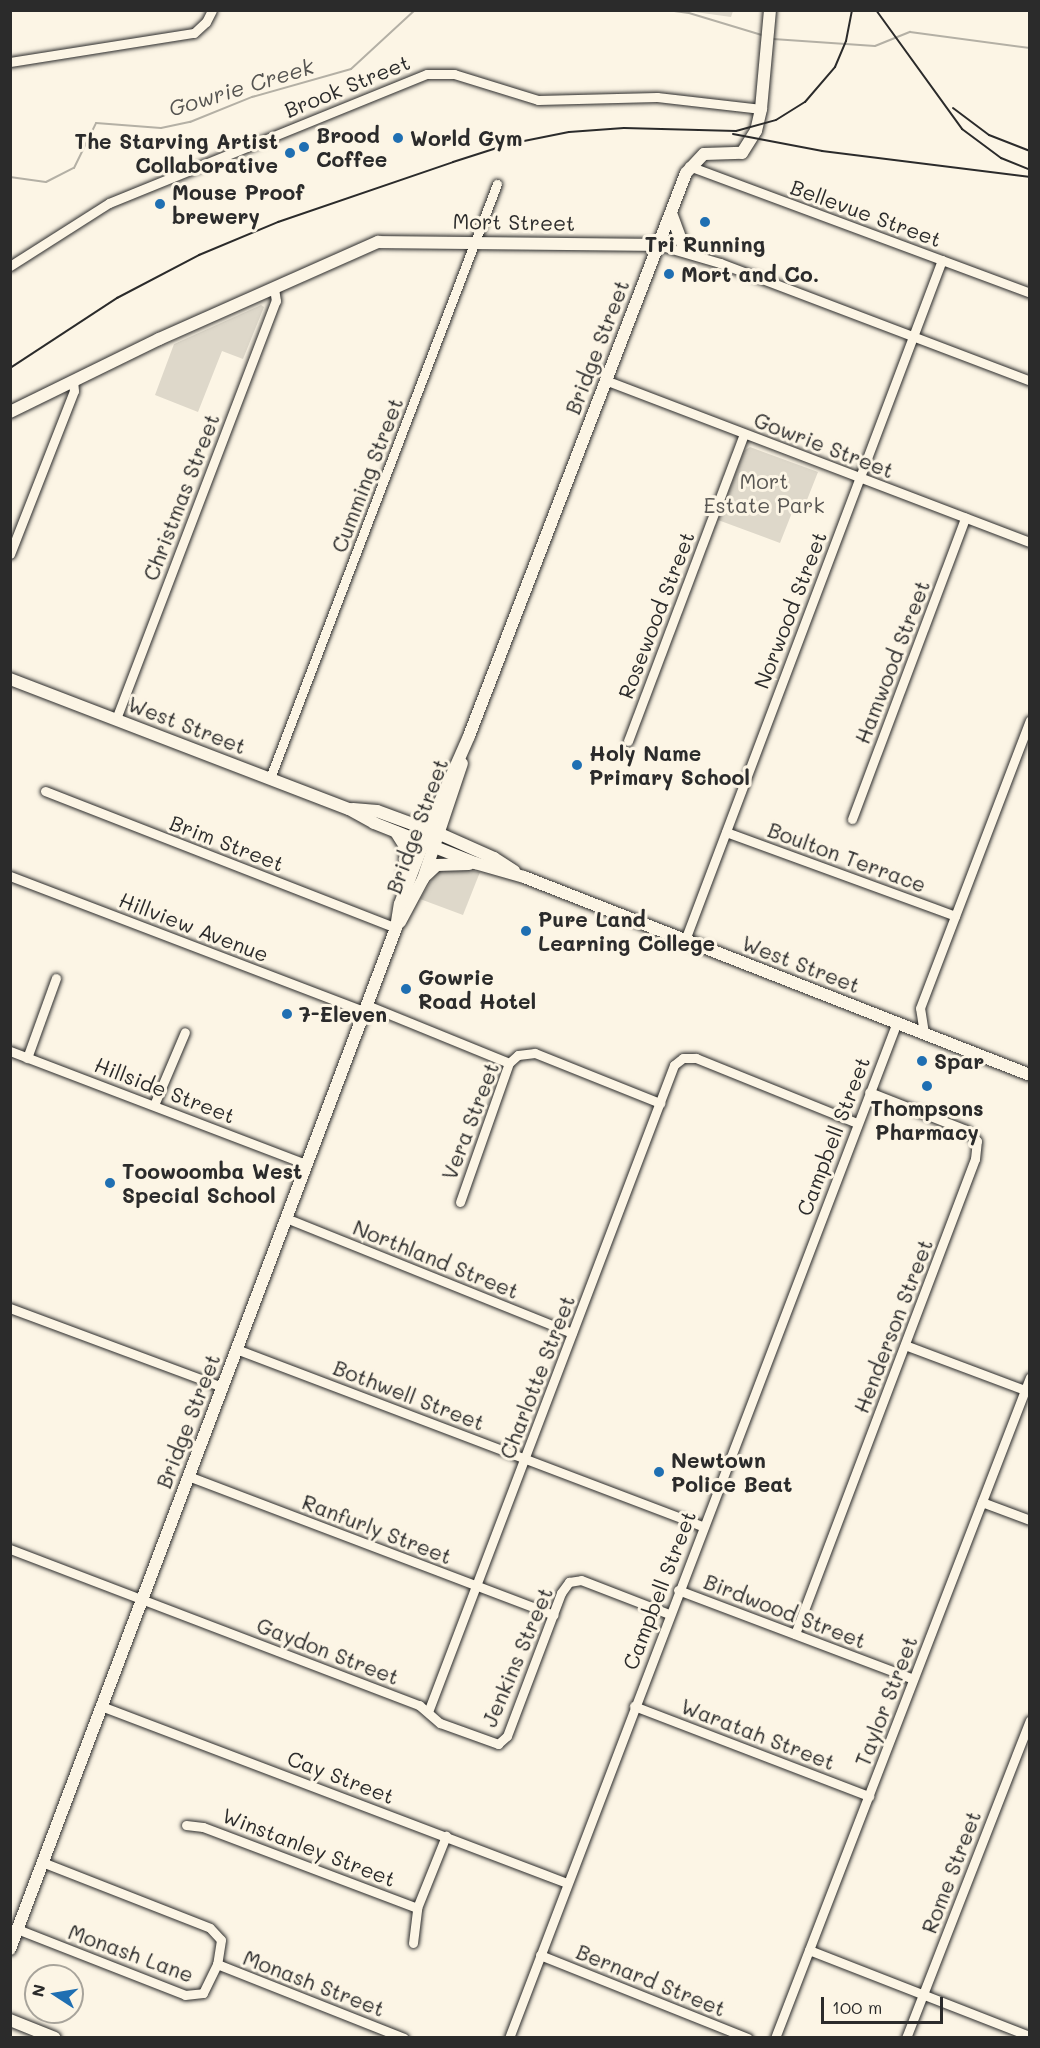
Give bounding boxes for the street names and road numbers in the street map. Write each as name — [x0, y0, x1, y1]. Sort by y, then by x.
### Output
street label: Brook Street — [281, 49, 413, 123]
street label: Bellevue Street — [787, 174, 945, 252]
street label: Mort Street — [453, 208, 575, 236]
street label: Bridge Street — [560, 276, 634, 418]
street label: Cumming Street — [326, 394, 408, 556]
street label: Gowrie Street — [750, 407, 898, 483]
street label: Christmas Street — [138, 410, 224, 584]
street label: Rosewood Street — [612, 528, 700, 702]
street label: Norwood Street — [748, 528, 832, 692]
street label: Hamwood Street — [849, 577, 935, 747]
street label: West Street — [124, 691, 250, 759]
street label: Bridge Street — [381, 755, 453, 897]
street label: Brim Street — [166, 810, 288, 876]
street label: Boulton Terrace — [764, 817, 930, 897]
street label: Hillview Avenue — [116, 887, 272, 967]
street label: West Street — [738, 930, 864, 998]
street label: Hillside Street — [91, 1052, 239, 1128]
street label: Campbell Street — [791, 1053, 875, 1219]
street label: Vera Street — [436, 1059, 504, 1183]
street label: Northland Street — [349, 1214, 523, 1304]
street label: Henderson Street — [848, 1235, 938, 1417]
street label: Charlotte Street — [494, 1292, 580, 1462]
street label: Bridge Street — [151, 1350, 225, 1492]
street label: Bothwell Street — [330, 1355, 488, 1435]
street label: Ranfurly Street — [299, 1489, 455, 1569]
street label: Campbell Street — [617, 1507, 701, 1673]
street label: Birdwood Street — [700, 1569, 870, 1653]
street label: Jenkins Street — [476, 1583, 558, 1731]
street label: Gaydon Street — [253, 1612, 403, 1690]
street label: Taylor Street — [850, 1632, 922, 1770]
street label: Waratah Street — [677, 1693, 839, 1775]
street label: Cay Street — [284, 1745, 398, 1809]
street label: Winstanley Street — [219, 1802, 399, 1892]
street label: Rome Street — [916, 1807, 986, 1937]
street label: Monash Lane — [65, 1919, 197, 1987]
street label: Bernard Street — [573, 1939, 729, 2021]
street label: Monash Street — [240, 1944, 388, 2022]

